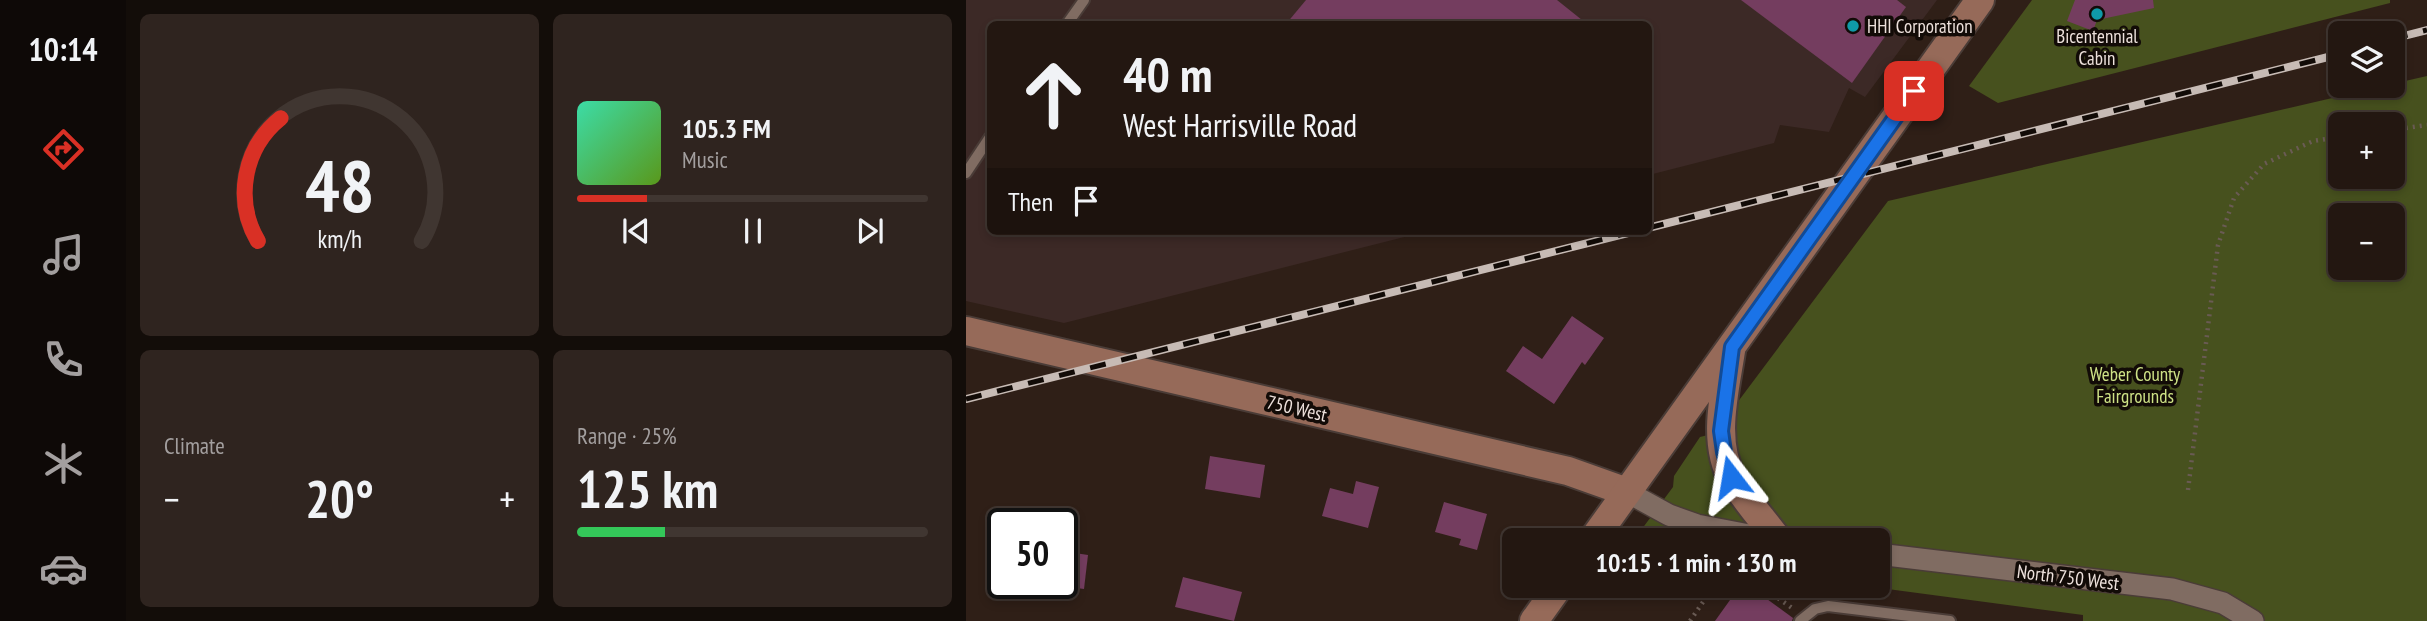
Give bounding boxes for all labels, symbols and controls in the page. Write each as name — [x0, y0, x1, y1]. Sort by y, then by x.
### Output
marker: Bicentennial Cabin — [2089, 6, 2105, 22]
place label: HHI Corporation — [1867, 14, 1973, 38]
marker: HHI Corporation — [1845, 18, 1861, 34]
map controls — [2328, 21, 2405, 280]
button: layers — [2328, 21, 2405, 98]
place label: Bicentennial Cabin — [2056, 24, 2138, 70]
text: 10:14 — [28, 28, 98, 70]
text: 40 m — [1123, 42, 1212, 106]
icon: ahead — [1008, 49, 1099, 140]
pin — [1884, 61, 1944, 121]
icon: arrive — [1895, 72, 1933, 110]
text: West Harrisville Road — [1123, 104, 1357, 146]
text: 105.3 FM — [682, 112, 771, 145]
button: + — [2328, 112, 2405, 189]
icon: directions — [39, 125, 88, 174]
text: 48 — [305, 138, 374, 232]
text: Music — [682, 145, 728, 174]
icon: arrive — [1067, 182, 1105, 220]
text: Then — [1008, 185, 1053, 218]
button: − — [2328, 203, 2405, 280]
icon: previous — [617, 212, 655, 250]
icon: pause — [734, 212, 772, 250]
icon: next — [851, 212, 889, 250]
text: km/h — [317, 223, 362, 255]
icon: music — [39, 230, 88, 279]
icon: phone — [39, 335, 88, 384]
park label: Weber County Fairgrounds — [2090, 362, 2181, 408]
street label: 750 West — [1265, 389, 1330, 427]
text: Range · 25% — [577, 421, 677, 450]
text: Climate — [164, 431, 225, 460]
icon: climate — [39, 439, 88, 488]
position arrow — [1694, 440, 1768, 514]
text: 125 km — [577, 455, 718, 522]
text: 20° — [305, 465, 374, 532]
text: − — [164, 474, 180, 523]
text: + — [499, 474, 515, 523]
speed limit sign: 50 — [987, 508, 1078, 599]
icon: car — [39, 544, 88, 593]
text: 10:15 · 1 min · 130 m — [1596, 546, 1796, 579]
street label: North 750 West — [2016, 559, 2121, 595]

